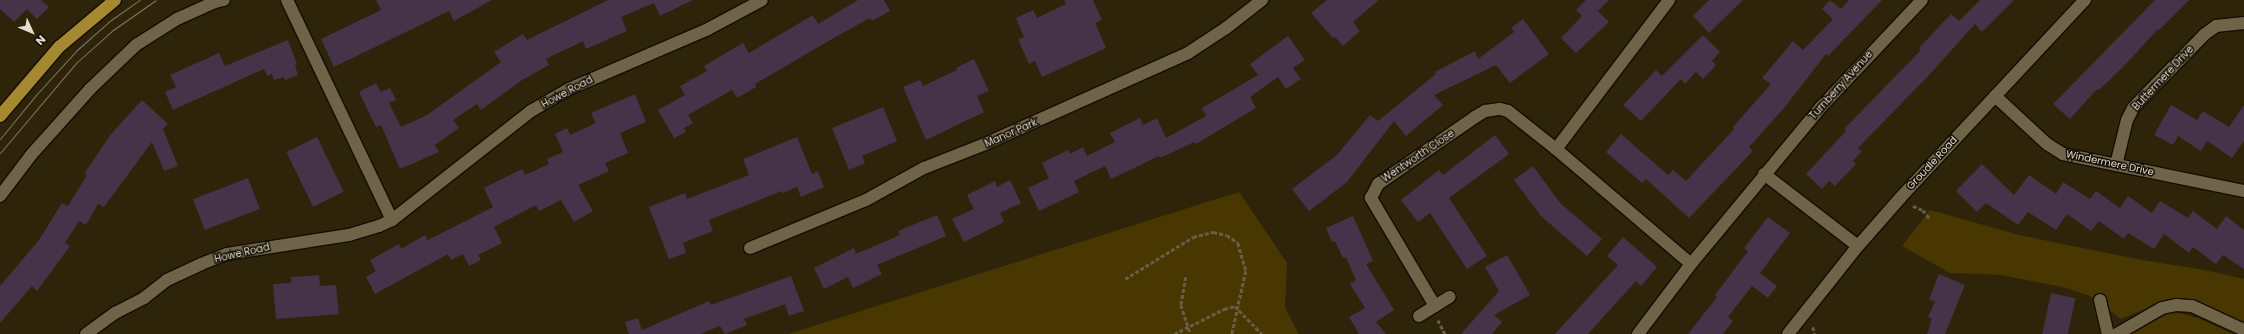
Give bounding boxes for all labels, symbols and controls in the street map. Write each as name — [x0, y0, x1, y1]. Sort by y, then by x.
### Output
north arrow — [12, 12, 52, 52]
text: N — [32, 32, 49, 49]
street label: Buttermere Drive — [2130, 43, 2196, 113]
street label: Turnberry Avenue — [1807, 48, 1875, 122]
street label: Howe Road — [539, 73, 595, 111]
street label: Manor Park — [983, 116, 1039, 150]
street label: Wentworth Close — [1379, 127, 1457, 185]
street label: Groudle Road — [1904, 134, 1960, 192]
street label: Windermere Drive — [2065, 148, 2155, 178]
street label: Howe Road — [213, 241, 271, 265]

